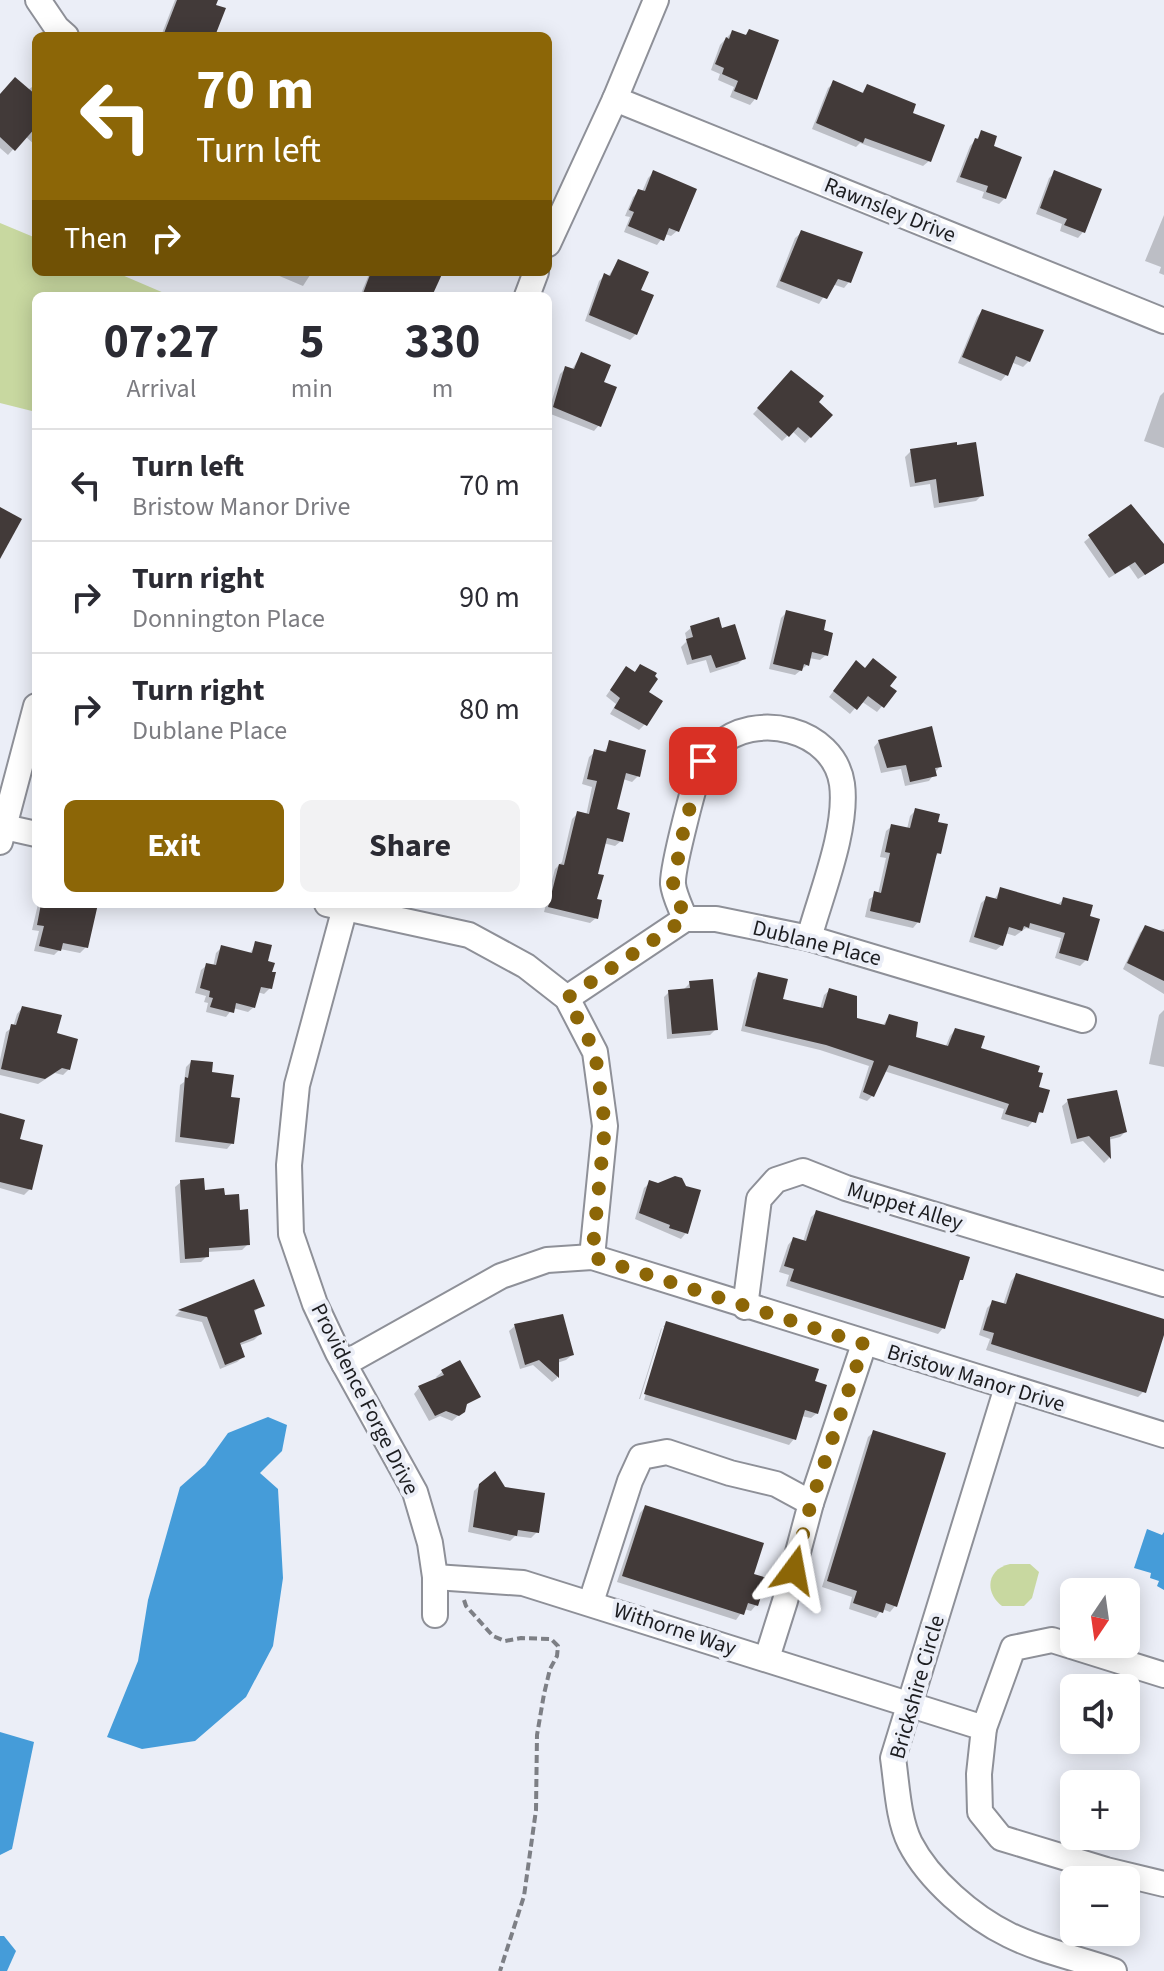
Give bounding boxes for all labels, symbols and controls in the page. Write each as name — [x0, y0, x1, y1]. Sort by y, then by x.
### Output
text: 70 m — [196, 51, 314, 130]
icon: left — [64, 64, 168, 168]
text: Turn left — [196, 125, 321, 176]
street label: Rawnsley Drive — [819, 169, 961, 251]
icon: right — [144, 216, 188, 260]
text: Then — [64, 217, 128, 260]
text: 07:27 — [103, 308, 219, 376]
text: 5 — [299, 308, 325, 376]
text: 330 — [404, 308, 480, 376]
text: Arrival — [126, 370, 196, 407]
text: min — [291, 370, 333, 407]
text: m — [432, 370, 453, 407]
text: Turn left — [132, 445, 244, 488]
icon: left — [64, 463, 108, 507]
text: 70 m — [459, 464, 520, 507]
text: Bristow Manor Drive — [132, 488, 350, 525]
text: Turn right — [132, 557, 264, 600]
icon: right — [64, 575, 108, 619]
text: 90 m — [459, 576, 520, 619]
text: Donnington Place — [132, 600, 325, 637]
text: Turn right — [132, 669, 264, 712]
icon: right — [64, 687, 108, 731]
text: 80 m — [459, 688, 520, 731]
text: Dublane Place — [132, 712, 287, 749]
pin — [669, 727, 737, 795]
icon: arrive — [681, 739, 725, 783]
button: Exit — [64, 800, 284, 892]
button: Share — [300, 800, 520, 892]
street label: Dublane Place — [749, 912, 885, 974]
street label: Muppet Alley — [843, 1173, 967, 1239]
street label: Providence Forge Drive — [303, 1298, 427, 1500]
street label: Bristow Manor Drive — [883, 1336, 1069, 1420]
position arrow — [752, 1528, 836, 1612]
north arrow — [1060, 1578, 1140, 1658]
map controls — [1060, 1578, 1140, 1946]
street label: Withorne Way — [610, 1594, 741, 1664]
street label: Brickshire Circle — [881, 1611, 953, 1763]
button: sound — [1060, 1674, 1140, 1754]
button: + — [1060, 1770, 1140, 1850]
button: − — [1060, 1866, 1140, 1946]

